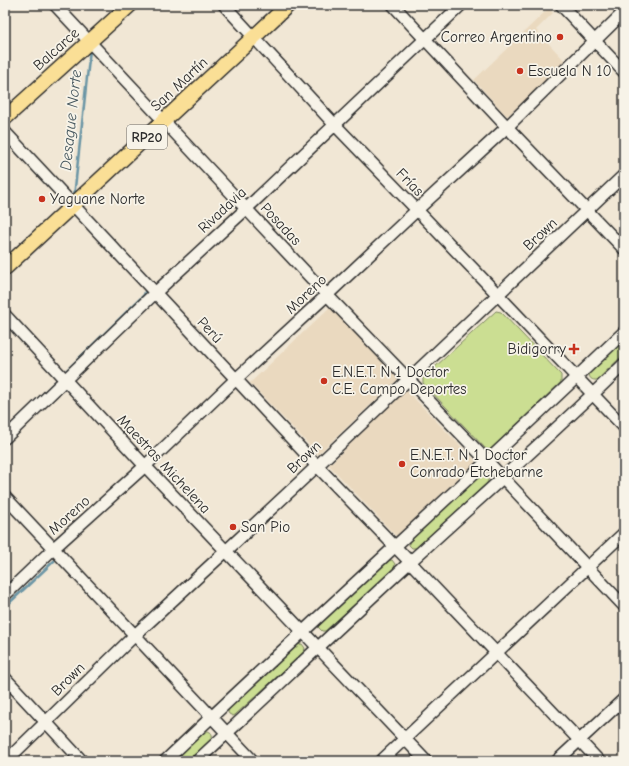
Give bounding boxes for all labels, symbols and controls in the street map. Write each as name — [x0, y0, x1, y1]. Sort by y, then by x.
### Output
street label: Balcarce — [29, 23, 83, 74]
place label: Correo Argentino — [441, 28, 552, 46]
marker: Correo Argentino — [555, 32, 565, 42]
street label: San Martín — [147, 53, 211, 115]
place label: Escuela N 10 — [528, 62, 612, 80]
marker: Escuela N 10 — [515, 66, 525, 76]
water label: Desague Norte — [57, 69, 85, 171]
road number: RP20 — [127, 125, 167, 149]
street label: Frías — [392, 164, 428, 200]
street label: Rivadavia — [194, 183, 250, 237]
place label: Yaguane Norte — [50, 190, 146, 208]
marker: Yaguane Norte — [37, 194, 47, 204]
street label: Posadas — [257, 199, 305, 249]
street label: Brown — [519, 214, 561, 254]
street label: Moreno — [282, 270, 330, 318]
street label: Perú — [194, 313, 226, 347]
place label: Bidigorry — [507, 340, 566, 358]
marker: Bidigorry — [569, 344, 579, 354]
place label: E.N.E.T. N 1 Doctor C.E. Campo Deportes — [332, 363, 467, 398]
marker: E.N.E.T. N 1 Doctor C.E. Campo Deportes — [319, 376, 329, 386]
street label: Maestras Michelena — [114, 411, 214, 517]
street label: Brown — [283, 437, 325, 477]
place label: E.N.E.T. N 1 Doctor Conrado Etchebarne — [410, 446, 543, 481]
marker: E.N.E.T. N 1 Doctor Conrado Etchebarne — [397, 459, 407, 469]
street label: Moreno — [44, 492, 94, 538]
place label: San Pio — [241, 518, 290, 536]
marker: San Pio — [228, 522, 238, 532]
street label: Brown — [47, 658, 89, 700]

